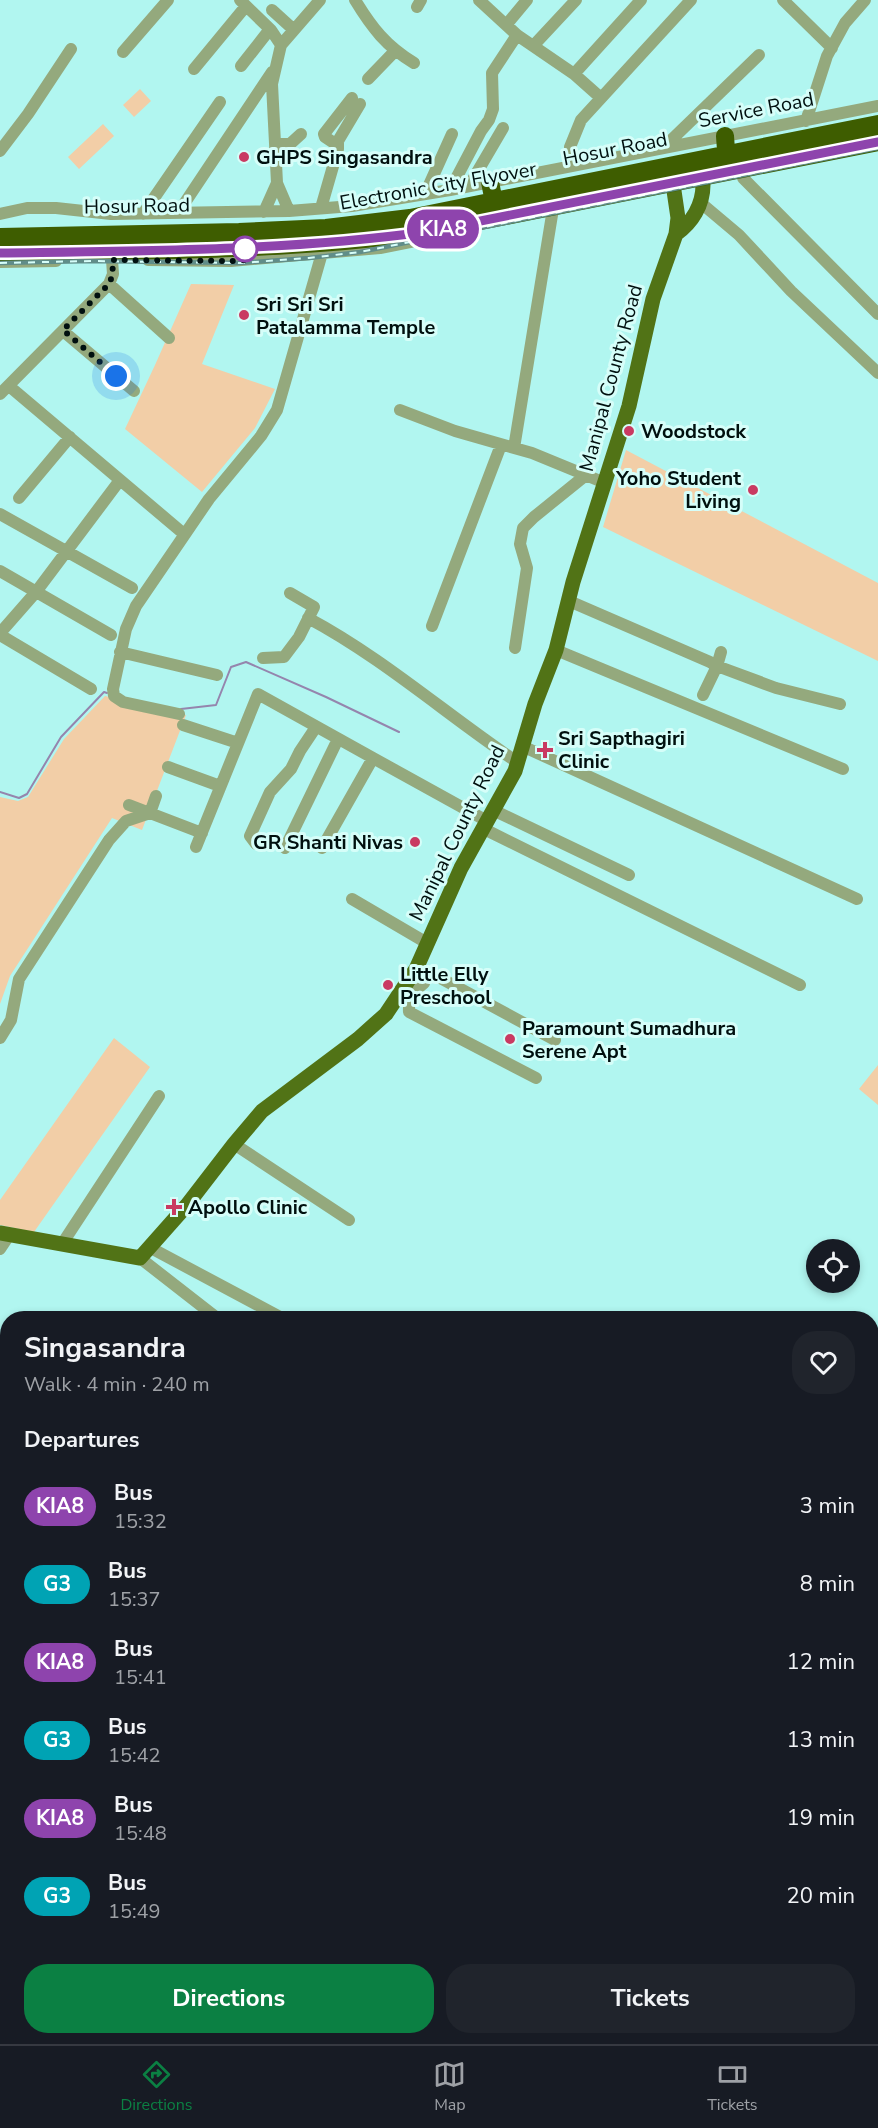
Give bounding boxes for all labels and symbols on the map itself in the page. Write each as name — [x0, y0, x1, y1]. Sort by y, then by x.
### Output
street label: Service Road — [696, 86, 816, 134]
street label: Hosur Road — [560, 126, 670, 172]
place label: GHPS Singasandra — [256, 144, 433, 171]
marker: GHPS Singasandra — [237, 150, 251, 164]
street label: Electronic City Flyover — [338, 155, 538, 217]
street label: Hosur Road — [84, 192, 190, 220]
line badge: KIA8 — [401, 210, 485, 248]
unlabelled marker — [232, 236, 258, 262]
street label: Manipal County Road — [573, 282, 649, 474]
place label: Sri Sri Sri Patalamma Temple — [256, 291, 435, 341]
marker: Sri Sri Sri Patalamma Temple — [237, 308, 251, 322]
your location — [101, 361, 131, 391]
place label: Woodstock — [641, 418, 747, 445]
marker: Woodstock — [622, 424, 636, 438]
place label: Yoho Student Living — [615, 465, 741, 515]
marker: Yoho Student Living — [746, 483, 760, 497]
place label: Sri Sapthagiri Clinic — [558, 725, 685, 775]
street label: Manipal County Road — [403, 741, 511, 925]
marker: Sri Sapthagiri Clinic — [536, 741, 554, 759]
place label: GR Shanti Nivas — [253, 829, 403, 856]
marker: GR Shanti Nivas — [408, 835, 422, 849]
place label: Little Elly Preschool — [400, 961, 492, 1011]
marker: Little Elly Preschool — [381, 978, 395, 992]
place label: Paramount Sumadhura Serene Apt — [522, 1015, 736, 1065]
marker: Paramount Sumadhura Serene Apt — [503, 1032, 517, 1046]
place label: Apollo Clinic — [188, 1194, 308, 1221]
marker: Apollo Clinic — [165, 1198, 183, 1216]

